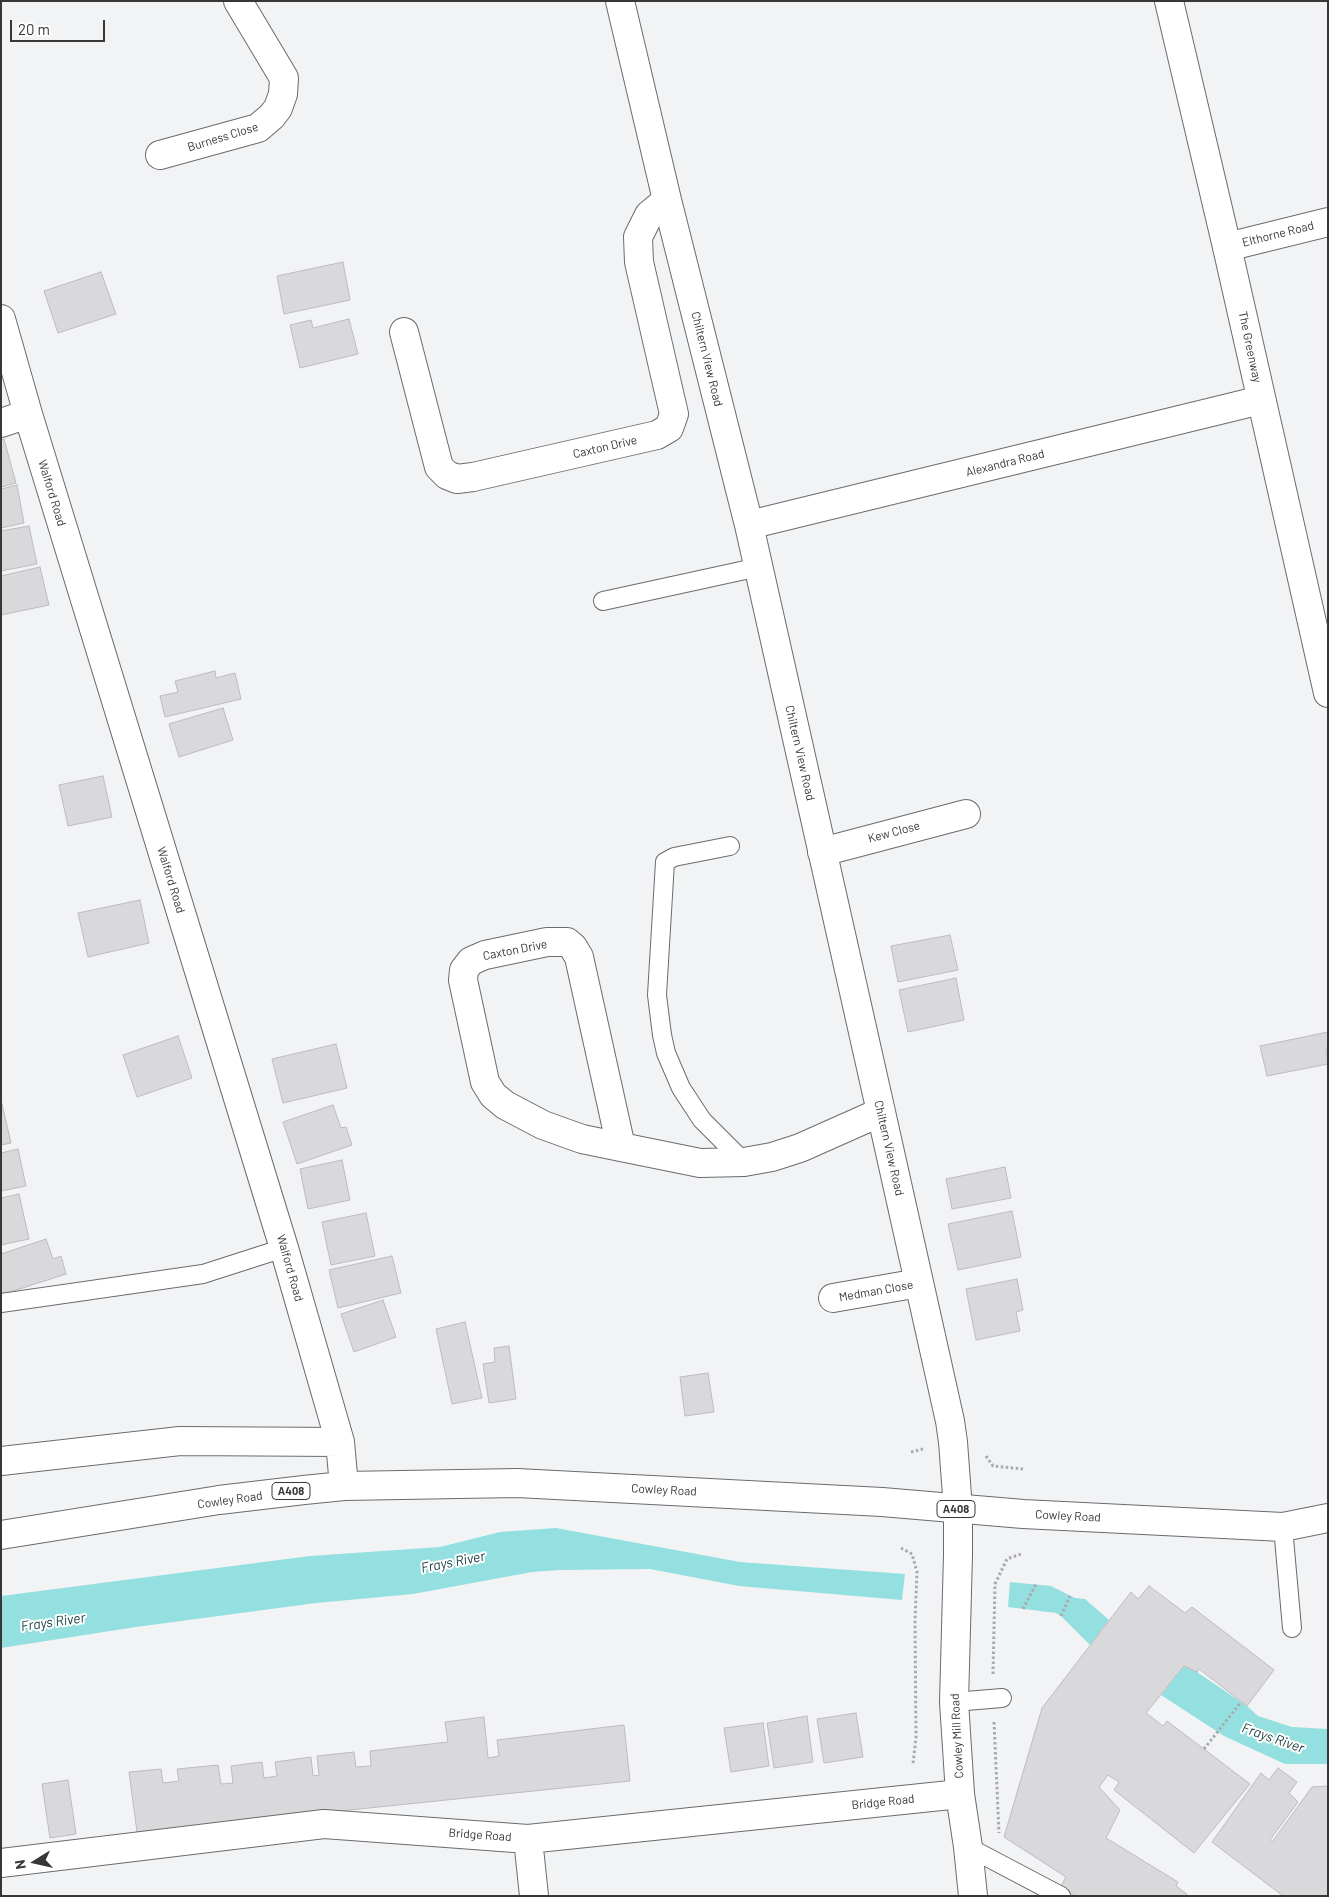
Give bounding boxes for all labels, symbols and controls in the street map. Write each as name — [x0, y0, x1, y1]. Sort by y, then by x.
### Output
scale bar — [12, 10, 108, 42]
text: 20 m — [18, 20, 50, 38]
street label: Burness Close — [186, 119, 260, 155]
street label: Elthorne Road — [1241, 218, 1315, 250]
street label: Chiltern View Road — [688, 310, 726, 408]
street label: The Greenway — [1235, 310, 1265, 384]
street label: Caxton Drive — [572, 433, 638, 461]
street label: Alexandra Road — [964, 446, 1046, 480]
street label: Walford Road — [35, 458, 69, 528]
street label: Chiltern View Road — [782, 704, 818, 802]
street label: Kew Close — [866, 818, 922, 846]
street label: Walford Road — [154, 845, 188, 915]
street label: Caxton Drive — [482, 937, 548, 963]
street label: Chiltern View Road — [871, 1099, 907, 1197]
street label: Walford Road — [274, 1233, 306, 1303]
street label: Medman Close — [838, 1277, 914, 1305]
street label: Cowley Road — [631, 1481, 697, 1499]
road number: A408 — [272, 1482, 310, 1500]
street label: Cowley Road — [196, 1488, 264, 1512]
road number: A408 — [937, 1500, 975, 1518]
street label: Cowley Road — [1035, 1507, 1101, 1525]
water label: Frays River — [420, 1548, 486, 1576]
water label: Frays River — [20, 1609, 86, 1635]
street label: Cowley Mill Road — [948, 1693, 966, 1779]
water label: Frays River — [1240, 1719, 1306, 1757]
street label: Bridge Road — [851, 1792, 915, 1812]
street label: Bridge Road — [448, 1826, 512, 1844]
north arrow — [10, 1837, 60, 1887]
text: N — [11, 1859, 29, 1871]

